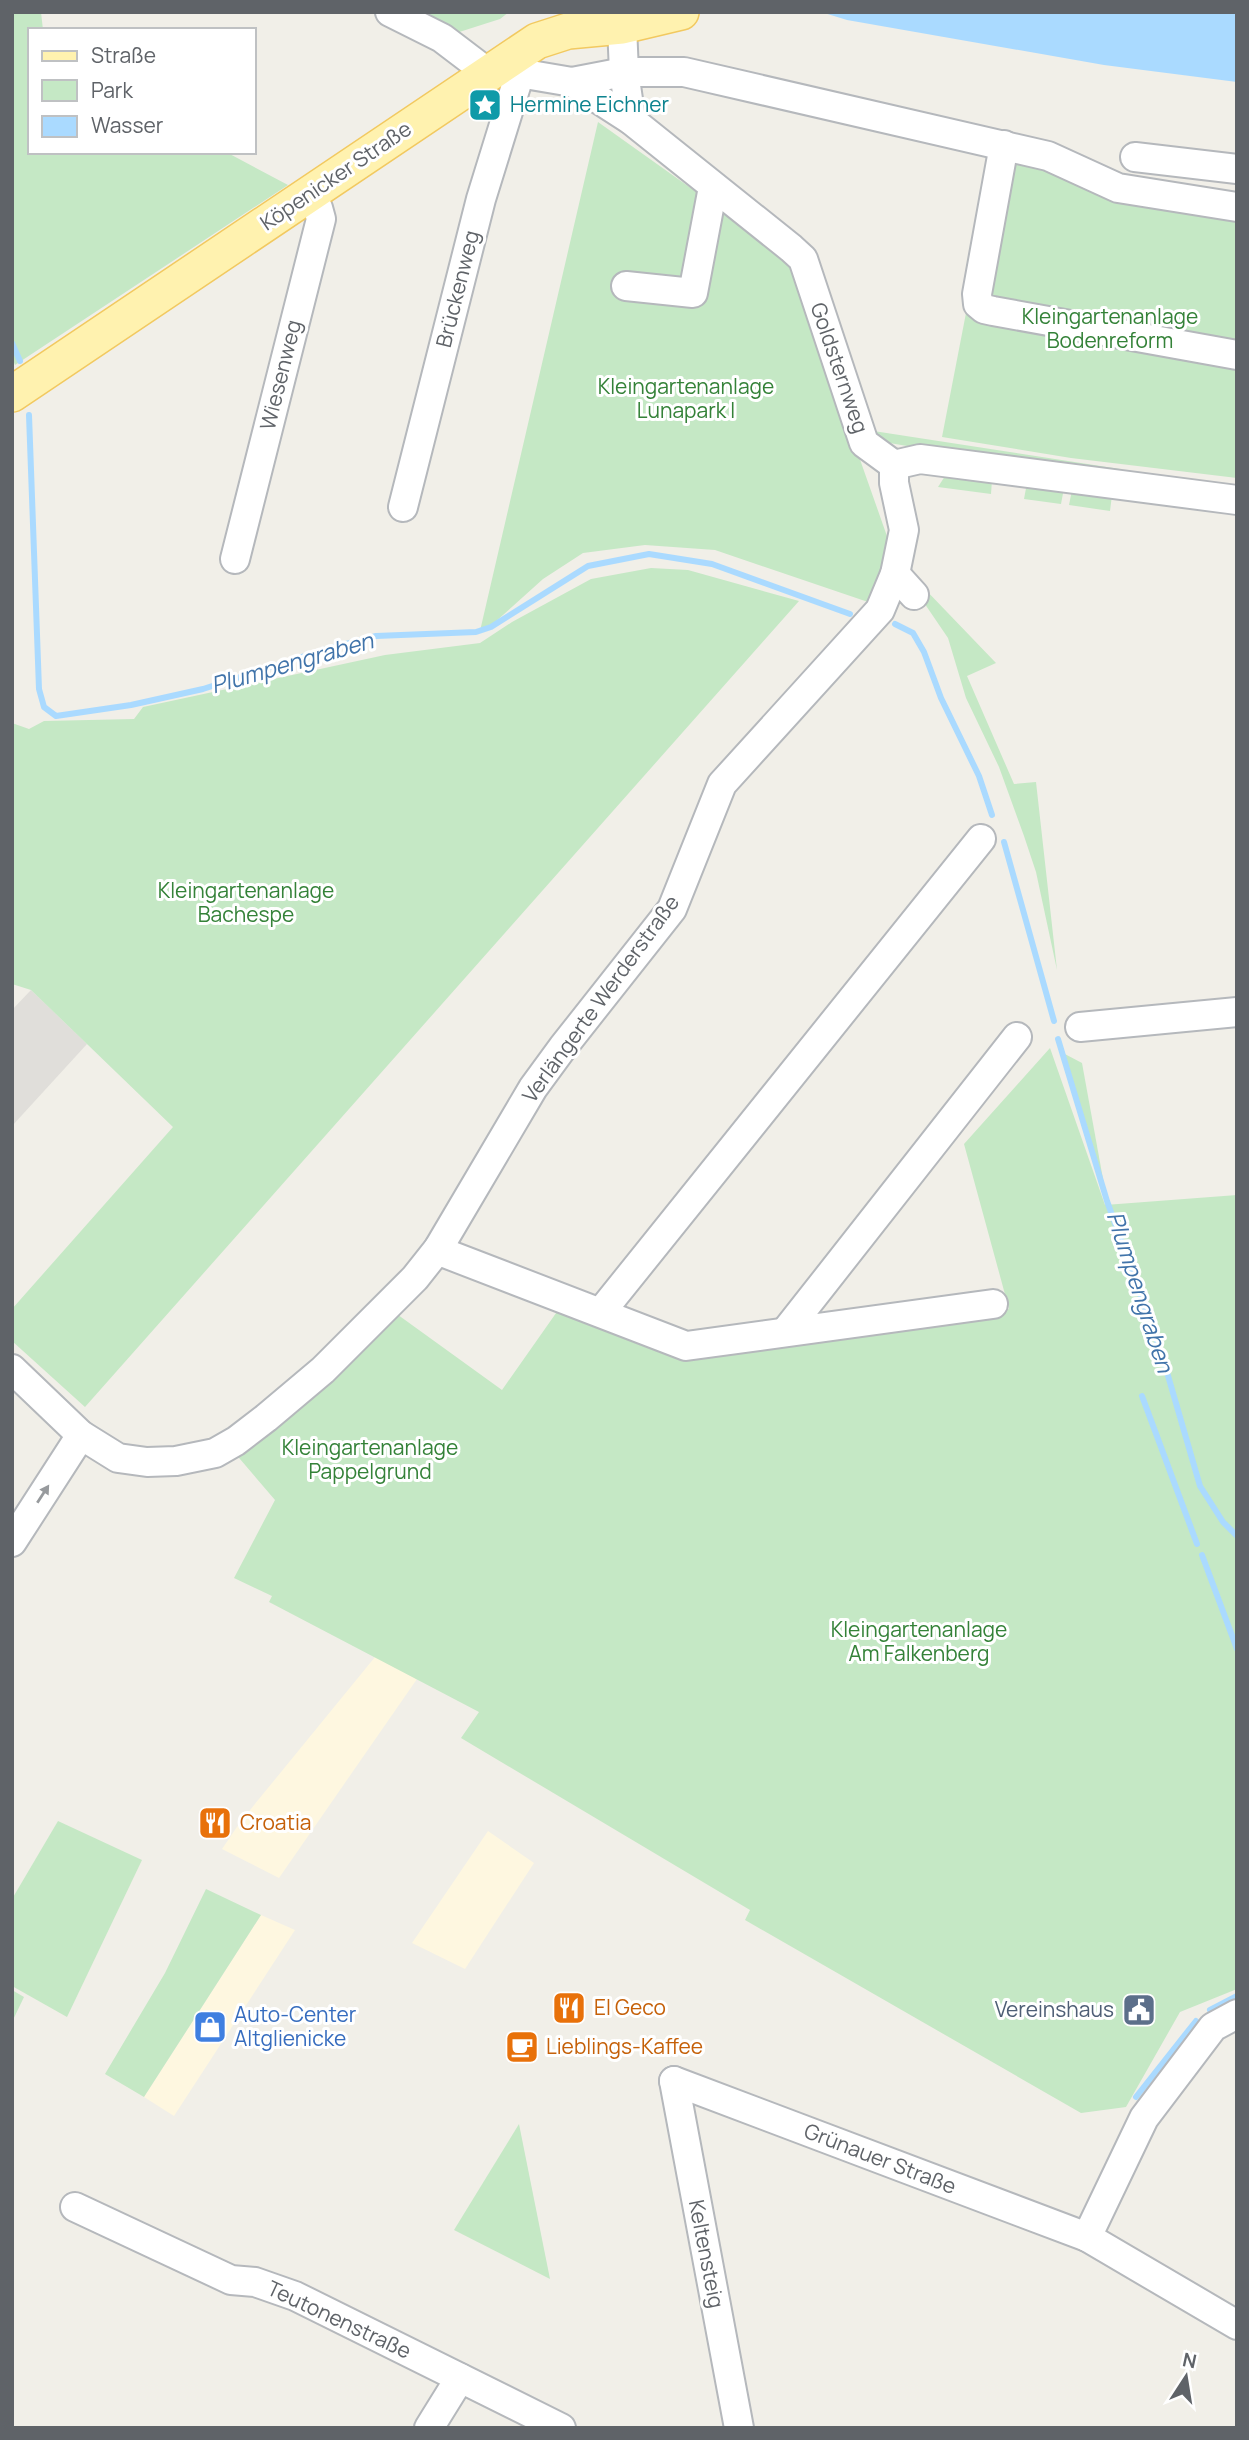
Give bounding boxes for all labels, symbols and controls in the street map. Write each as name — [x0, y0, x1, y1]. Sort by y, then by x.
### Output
legend — [28, 28, 256, 154]
text: Straße — [91, 41, 156, 69]
text: Park — [91, 76, 133, 104]
place icon: Hermine Eichner — [466, 86, 504, 124]
place label: Hermine Eichner — [510, 90, 669, 118]
text: Wasser — [91, 111, 164, 139]
street label: Köpenicker Straße — [254, 114, 417, 236]
street label: Brückenweg — [429, 227, 485, 350]
street label: Goldsternweg — [805, 299, 875, 437]
park label: Kleingartenanlage Bodenreform — [1022, 302, 1198, 354]
street label: Wiesenweg — [253, 317, 307, 433]
park label: Kleingartenanlage Lunapark I — [598, 372, 774, 424]
water label: Plumpengraben — [207, 623, 378, 700]
park label: Kleingartenanlage Bachespe — [158, 876, 334, 928]
street label: Verlängerte Werderstraße — [515, 889, 685, 1108]
water label: Plumpengraben — [1100, 1207, 1182, 1378]
park label: Kleingartenanlage Pappelgrund — [282, 1433, 458, 1485]
one-way arrow — [36, 1485, 49, 1504]
park label: Kleingartenanlage Am Falkenberg — [831, 1615, 1007, 1667]
restaurant icon: Croatia — [196, 1804, 234, 1842]
place label: Croatia — [240, 1808, 311, 1836]
restaurant icon: El Geco — [550, 1989, 588, 2027]
public building icon: Vereinshaus — [1120, 1991, 1158, 2029]
place label: El Geco — [594, 1993, 666, 2021]
place label: Vereinshaus — [995, 1995, 1114, 2023]
place label: Auto-Center Altglienicke — [234, 2000, 357, 2052]
shop icon: Auto-Center Altglienicke — [191, 2008, 229, 2046]
cafe icon: Lieblings-Kaffee — [503, 2028, 541, 2066]
place label: Lieblings-Kaffee — [546, 2032, 703, 2060]
street label: Grünauer Straße — [800, 2116, 960, 2200]
street label: Keltensteig — [683, 2197, 731, 2310]
street label: Teutonenstraße — [263, 2273, 416, 2365]
north arrow — [1151, 2342, 1221, 2412]
text: N — [1180, 2346, 1199, 2375]

